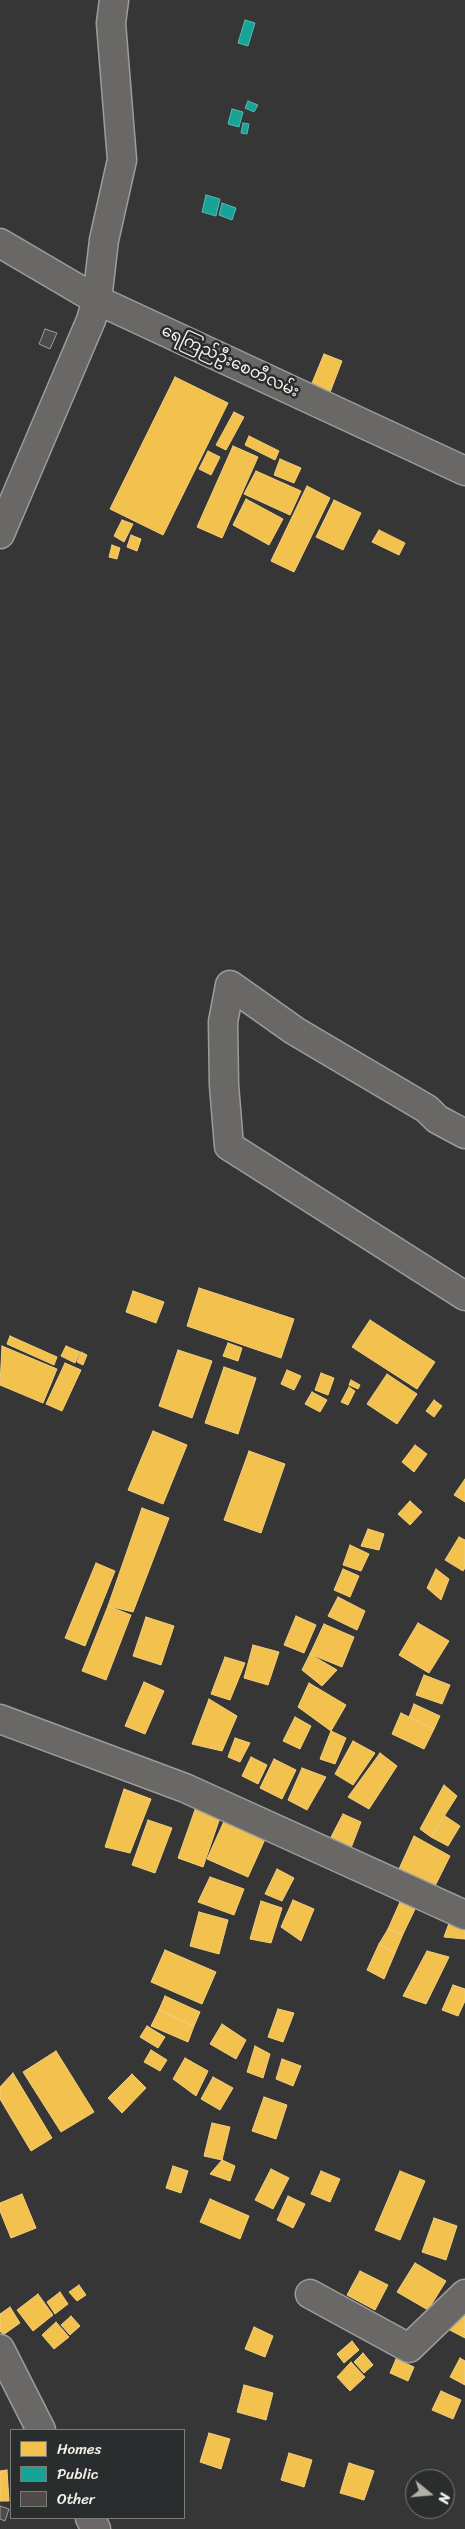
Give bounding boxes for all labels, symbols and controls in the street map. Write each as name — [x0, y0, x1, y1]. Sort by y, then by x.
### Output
street label: ရေကြည်ဦးစေတီလမ်း — [158, 322, 302, 402]
legend — [10, 2429, 185, 2519]
text: Homes — [57, 2436, 101, 2462]
text: Public — [57, 2461, 98, 2487]
north arrow — [405, 2469, 455, 2519]
text: Other — [57, 2486, 95, 2512]
text: N — [430, 2490, 457, 2507]

